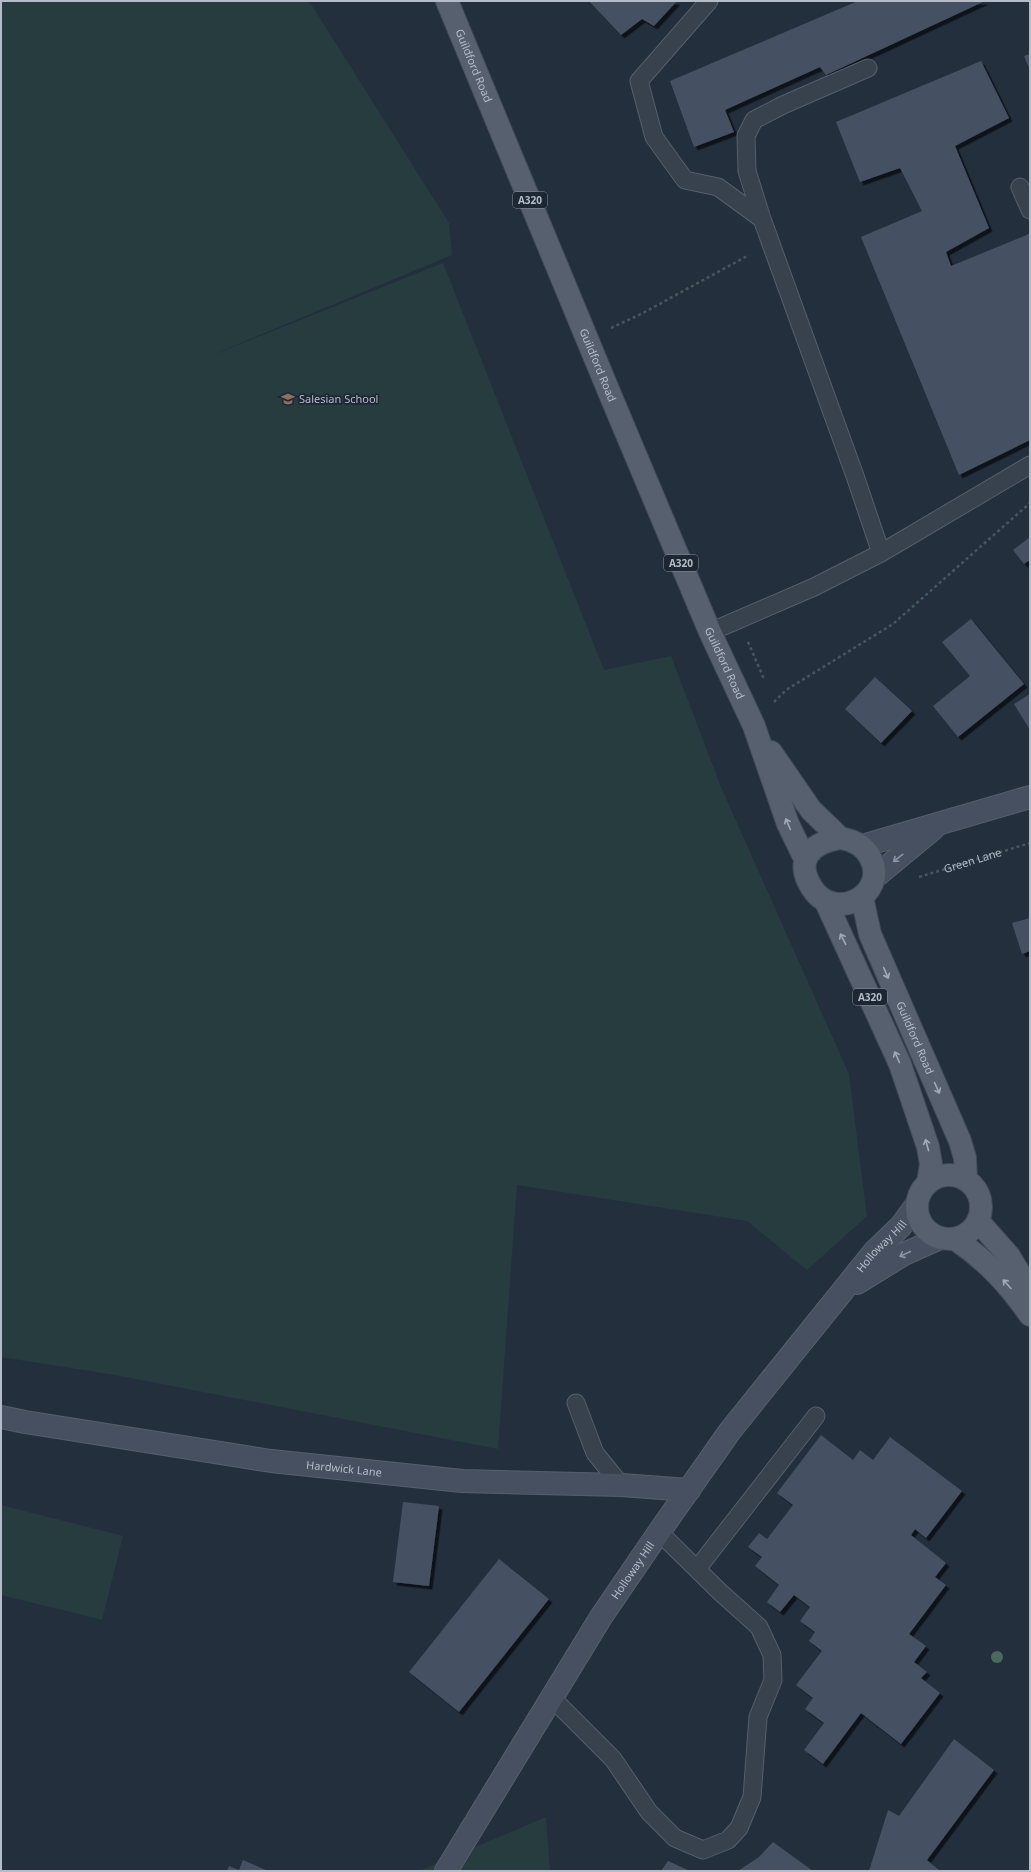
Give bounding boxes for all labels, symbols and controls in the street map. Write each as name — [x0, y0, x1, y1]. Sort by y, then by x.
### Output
street label: Guildford Road — [452, 27, 496, 104]
road number: A320 — [513, 192, 547, 208]
street label: Guildford Road — [576, 326, 620, 404]
school or university icon: Salesian School — [280, 391, 296, 407]
place label: Salesian School — [299, 391, 378, 406]
road number: A320 — [664, 555, 698, 571]
street label: Guildford Road — [702, 625, 748, 701]
one-way arrow — [784, 818, 792, 830]
street label: Green Lane — [942, 844, 1003, 876]
one-way arrow — [893, 854, 904, 863]
one-way arrow — [839, 933, 847, 945]
one-way arrow — [883, 967, 891, 979]
road number: A320 — [853, 989, 887, 1005]
street label: Guildford Road — [893, 999, 938, 1076]
one-way arrow — [892, 1052, 900, 1064]
one-way arrow — [933, 1082, 941, 1094]
one-way arrow — [923, 1139, 930, 1152]
street label: Holloway Hill — [853, 1217, 910, 1275]
one-way arrow — [899, 1251, 911, 1258]
one-way arrow — [1002, 1278, 1011, 1289]
street label: Hardwick Lane — [306, 1457, 383, 1480]
street label: Holloway Hill — [607, 1538, 657, 1602]

